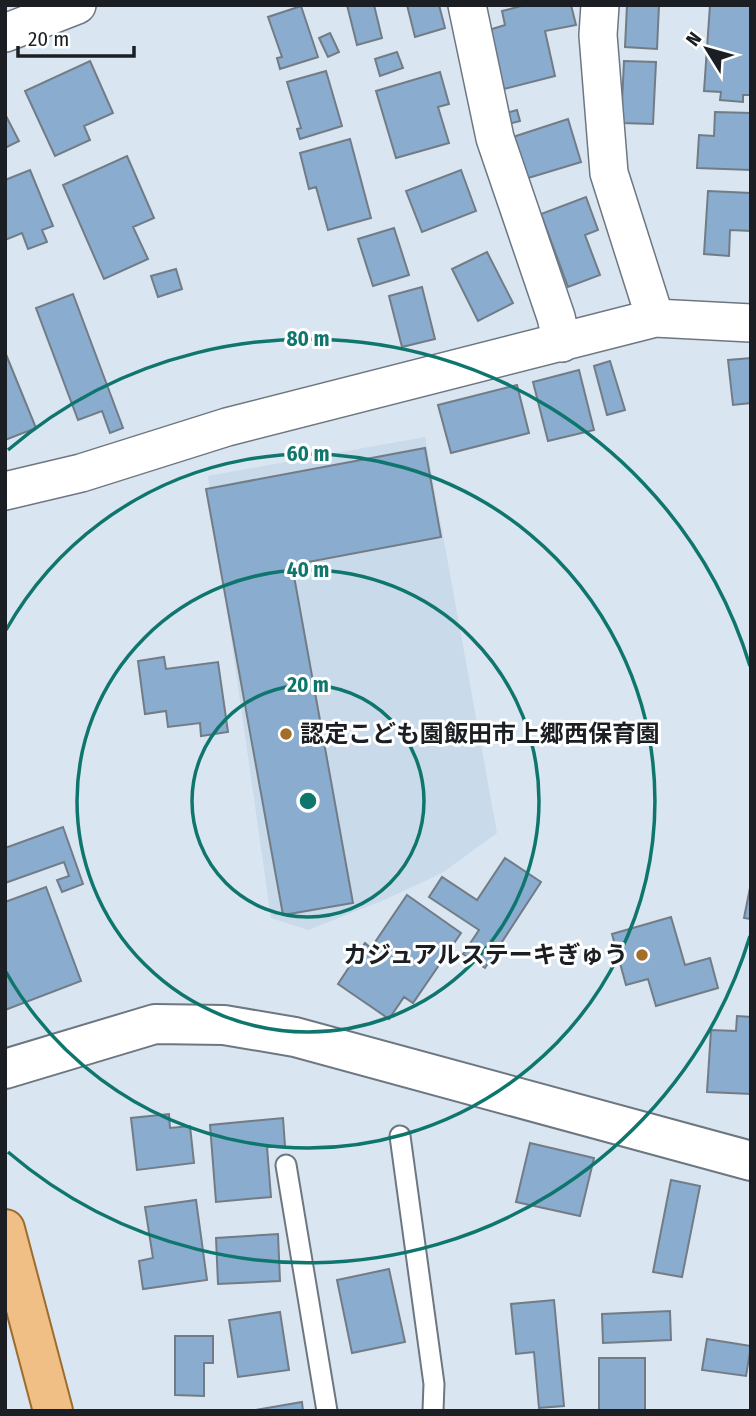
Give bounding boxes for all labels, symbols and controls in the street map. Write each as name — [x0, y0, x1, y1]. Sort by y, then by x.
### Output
scale bar — [18, 14, 133, 58]
north arrow — [672, 14, 742, 84]
text: 20 m — [28, 26, 69, 52]
text: N — [681, 28, 706, 51]
text: 80 m — [287, 326, 329, 352]
text: 60 m — [287, 441, 329, 467]
text: 40 m — [287, 557, 329, 583]
text: 20 m — [286, 672, 329, 698]
place label: 認定こども園飯田市上郷西保育園 — [300, 720, 660, 748]
marker: 認定こども園飯田市上郷西保育園 — [278, 726, 294, 742]
centre of rings — [296, 789, 320, 813]
place label: カジュアルステーキぎゅう — [343, 941, 628, 969]
marker: カジュアルステーキぎゅう — [634, 947, 650, 963]

